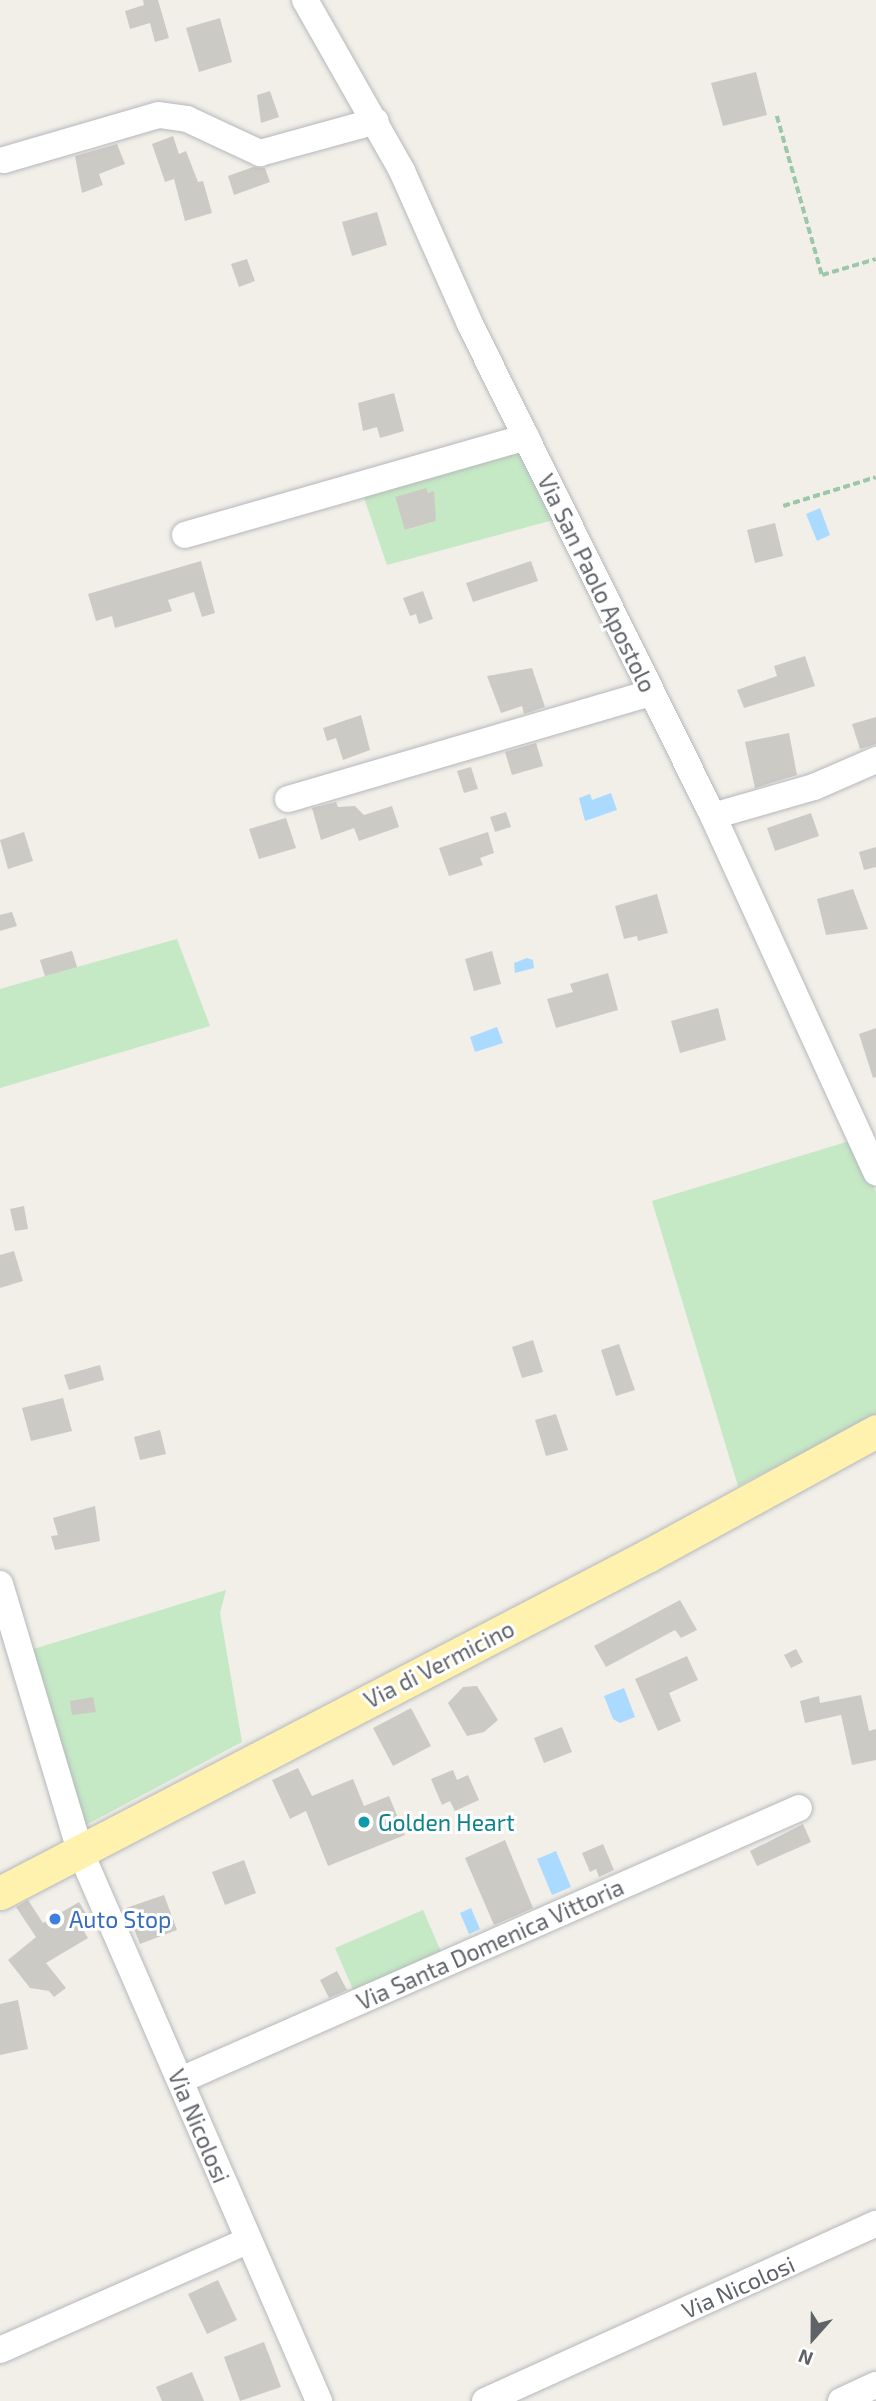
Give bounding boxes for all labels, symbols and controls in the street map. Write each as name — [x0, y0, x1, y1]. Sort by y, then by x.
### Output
street label: Via San Paolo Apostolo — [532, 469, 662, 697]
street label: Via di Vermicino — [359, 1614, 519, 1714]
place label: Golden Heart — [378, 1808, 515, 1836]
marker: Golden Heart — [356, 1814, 372, 1830]
street label: Via Santa Domenica Vittoria — [352, 1872, 628, 2016]
place label: Auto Stop — [69, 1905, 171, 1933]
marker: Auto Stop — [47, 1911, 63, 1927]
street label: Via Nicolosi — [163, 2065, 235, 2187]
street label: Via Nicolosi — [677, 2250, 799, 2324]
north arrow — [778, 2303, 848, 2373]
text: N — [795, 2345, 816, 2371]

